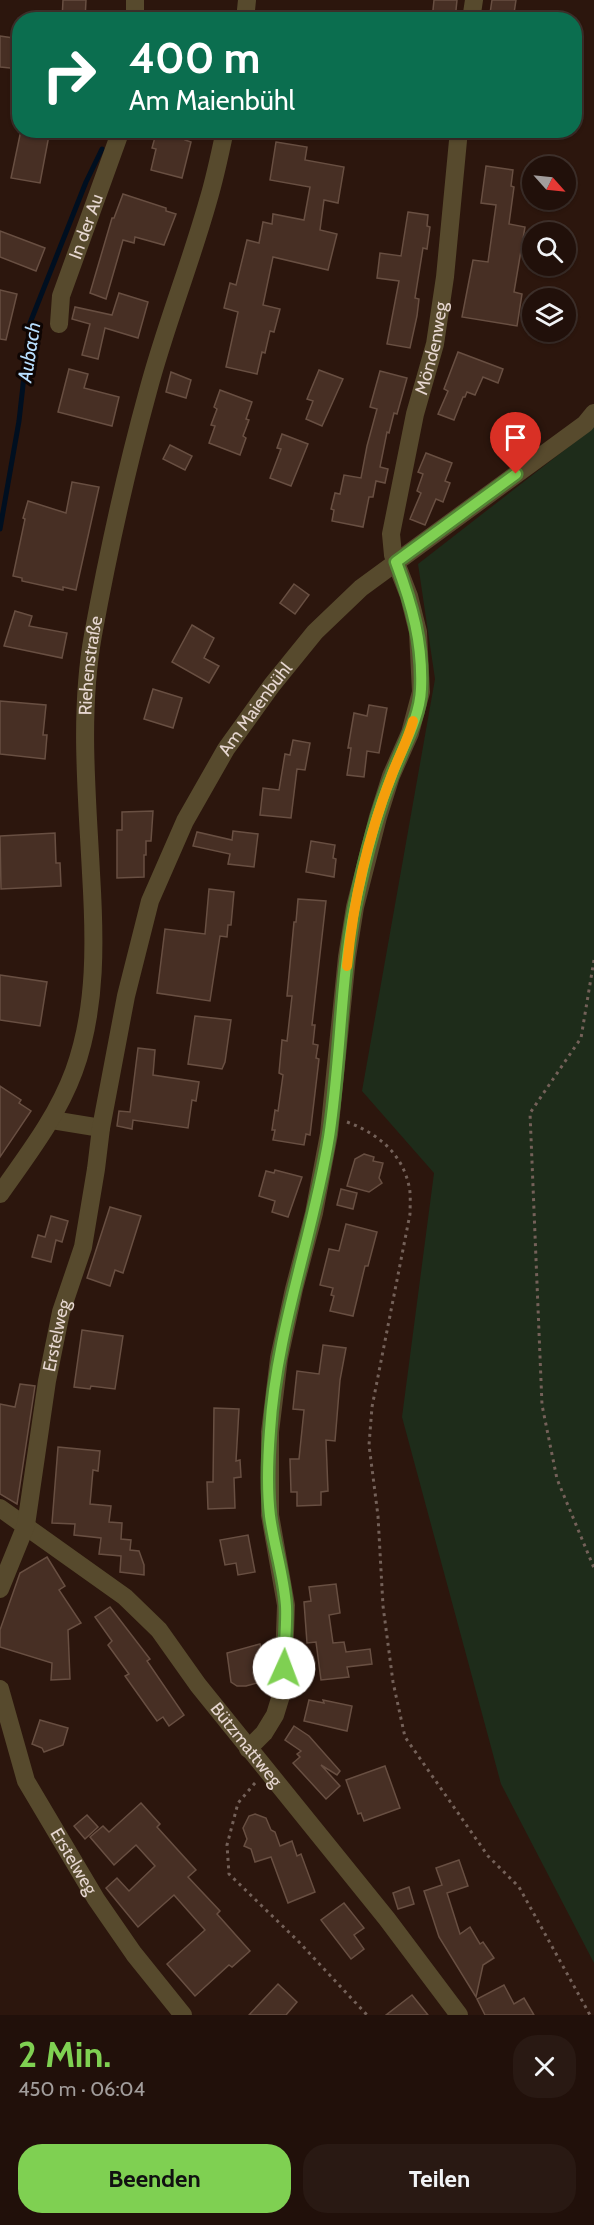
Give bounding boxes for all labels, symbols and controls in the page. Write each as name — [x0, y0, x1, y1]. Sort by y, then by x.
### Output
text: 400 m — [129, 32, 260, 84]
icon: right — [30, 36, 108, 114]
text: Am Maienbühl — [129, 84, 295, 117]
north arrow — [522, 156, 576, 210]
map controls — [522, 156, 576, 342]
street label: In der Au — [64, 191, 108, 262]
button: search — [522, 222, 576, 276]
button: layers — [522, 288, 576, 342]
street label: Möndenweg — [410, 299, 452, 397]
water label: Aubach — [12, 320, 46, 385]
pin — [490, 412, 541, 474]
icon: arrive — [499, 421, 532, 454]
street label: Riehenstraße — [74, 614, 107, 716]
street label: Am Maienbühl — [214, 657, 297, 760]
street label: Erstelweg — [38, 1295, 76, 1374]
position arrow — [252, 1636, 316, 1700]
street label: Bützmattweg — [206, 1698, 288, 1792]
street label: Erstelweg — [45, 1824, 102, 1899]
text: 2 Min. — [18, 2032, 111, 2076]
button: close — [513, 2035, 576, 2098]
text: 450 m · 06:04 — [18, 2077, 145, 2101]
button: Beenden — [18, 2144, 291, 2213]
button: Teilen — [303, 2144, 576, 2213]

